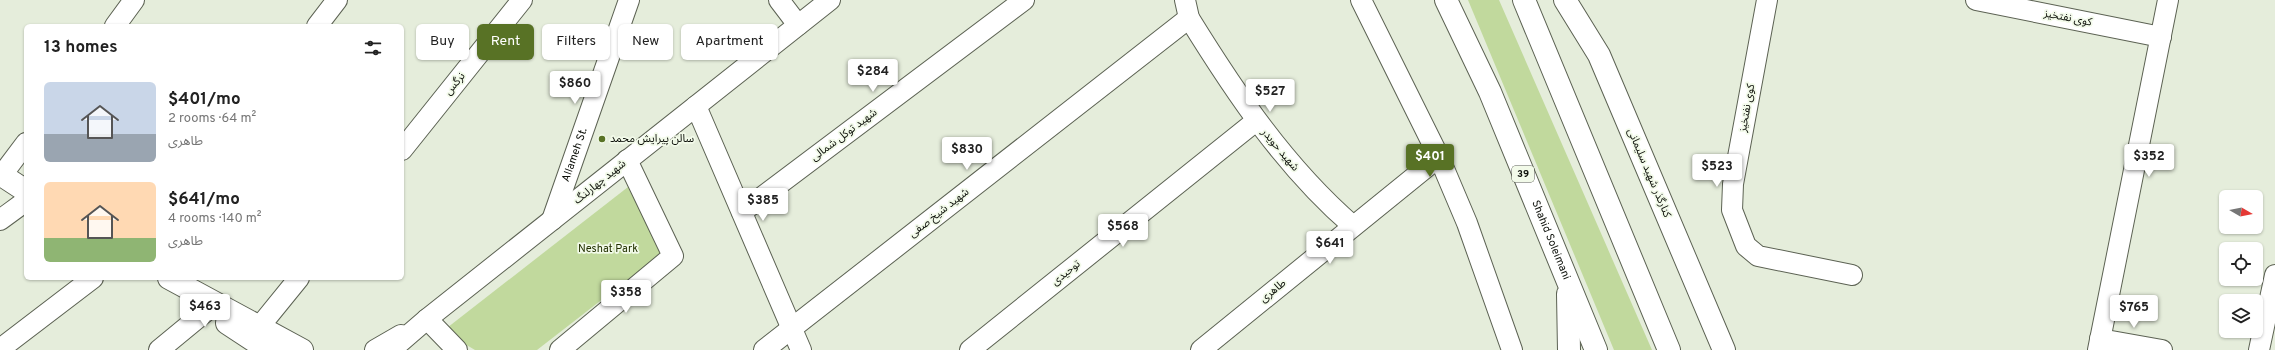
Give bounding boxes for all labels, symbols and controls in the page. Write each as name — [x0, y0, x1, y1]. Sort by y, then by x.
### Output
street label: کوی نفتخیز — [2042, 6, 2094, 30]
chip: Buy — [416, 24, 469, 60]
chip: Rent — [477, 24, 534, 60]
chip: Filters — [542, 24, 610, 60]
chip: New — [618, 24, 673, 60]
chip: Apartment — [681, 24, 778, 60]
text: 13 homes — [44, 37, 118, 59]
icon: filters — [362, 37, 384, 59]
pin: $284 — [849, 59, 897, 93]
text: $284 — [857, 64, 889, 80]
street label: نرگس — [442, 70, 468, 98]
pin: $860 — [551, 71, 599, 105]
text: $860 — [559, 76, 591, 92]
pin: $527 — [1246, 79, 1294, 113]
street label: کوی نفتخیز — [1736, 82, 1758, 134]
text: $527 — [1255, 84, 1285, 100]
text: $401/mo — [168, 89, 241, 111]
icon: home — [76, 98, 124, 146]
street label: شهید توکل شمالی — [808, 105, 880, 165]
text: 2 rooms · 64 m² — [168, 111, 256, 127]
street label: شهید حویدر — [1257, 125, 1302, 175]
street label: Allameh St. — [559, 126, 591, 184]
street label: کنارگذر شهید سلیمانی — [1624, 126, 1674, 220]
place label: سالن پیرایش محمد — [610, 132, 695, 146]
text: طاهری — [168, 134, 203, 150]
marker: سالن پیرایش محمد — [597, 134, 607, 144]
pin: $830 — [943, 137, 991, 171]
text: $830 — [951, 142, 983, 158]
pin: $401 — [1406, 144, 1454, 178]
pin: $352 — [2125, 144, 2173, 178]
text: $401 — [1415, 149, 1445, 165]
text: $352 — [2133, 149, 2165, 165]
pin: $523 — [1693, 154, 1741, 188]
street label: شهید چهارلنگ — [571, 156, 629, 207]
text: $523 — [1701, 159, 1733, 175]
road number: 39 — [1512, 166, 1534, 182]
street label: شهید شیخ صفی — [906, 185, 972, 241]
pin: $385 — [739, 188, 787, 222]
text: $641/mo — [168, 189, 240, 211]
north arrow — [2219, 190, 2263, 234]
map controls — [2219, 190, 2263, 338]
text: $385 — [747, 193, 779, 209]
icon: home — [76, 198, 124, 246]
street label: Shahid Soleimani — [1528, 198, 1573, 282]
text: 4 rooms · 140 m² — [168, 211, 262, 227]
pin: $568 — [1099, 214, 1147, 248]
text: $568 — [1107, 219, 1139, 235]
pin: $641 — [1306, 231, 1354, 265]
text: طاهری — [168, 234, 203, 250]
text: $641 — [1315, 236, 1345, 252]
park label: Neshat Park — [578, 242, 638, 256]
button: locate — [2219, 242, 2263, 286]
street label: توحیدی — [1049, 257, 1083, 289]
street label: طاهری — [1257, 276, 1289, 306]
pin: $358 — [602, 280, 650, 314]
text: $358 — [610, 285, 642, 301]
pin: $463 — [181, 294, 229, 328]
button: layers — [2219, 294, 2263, 338]
pin: $765 — [2110, 295, 2158, 329]
text: $463 — [189, 299, 221, 315]
text: $765 — [2119, 300, 2149, 316]

